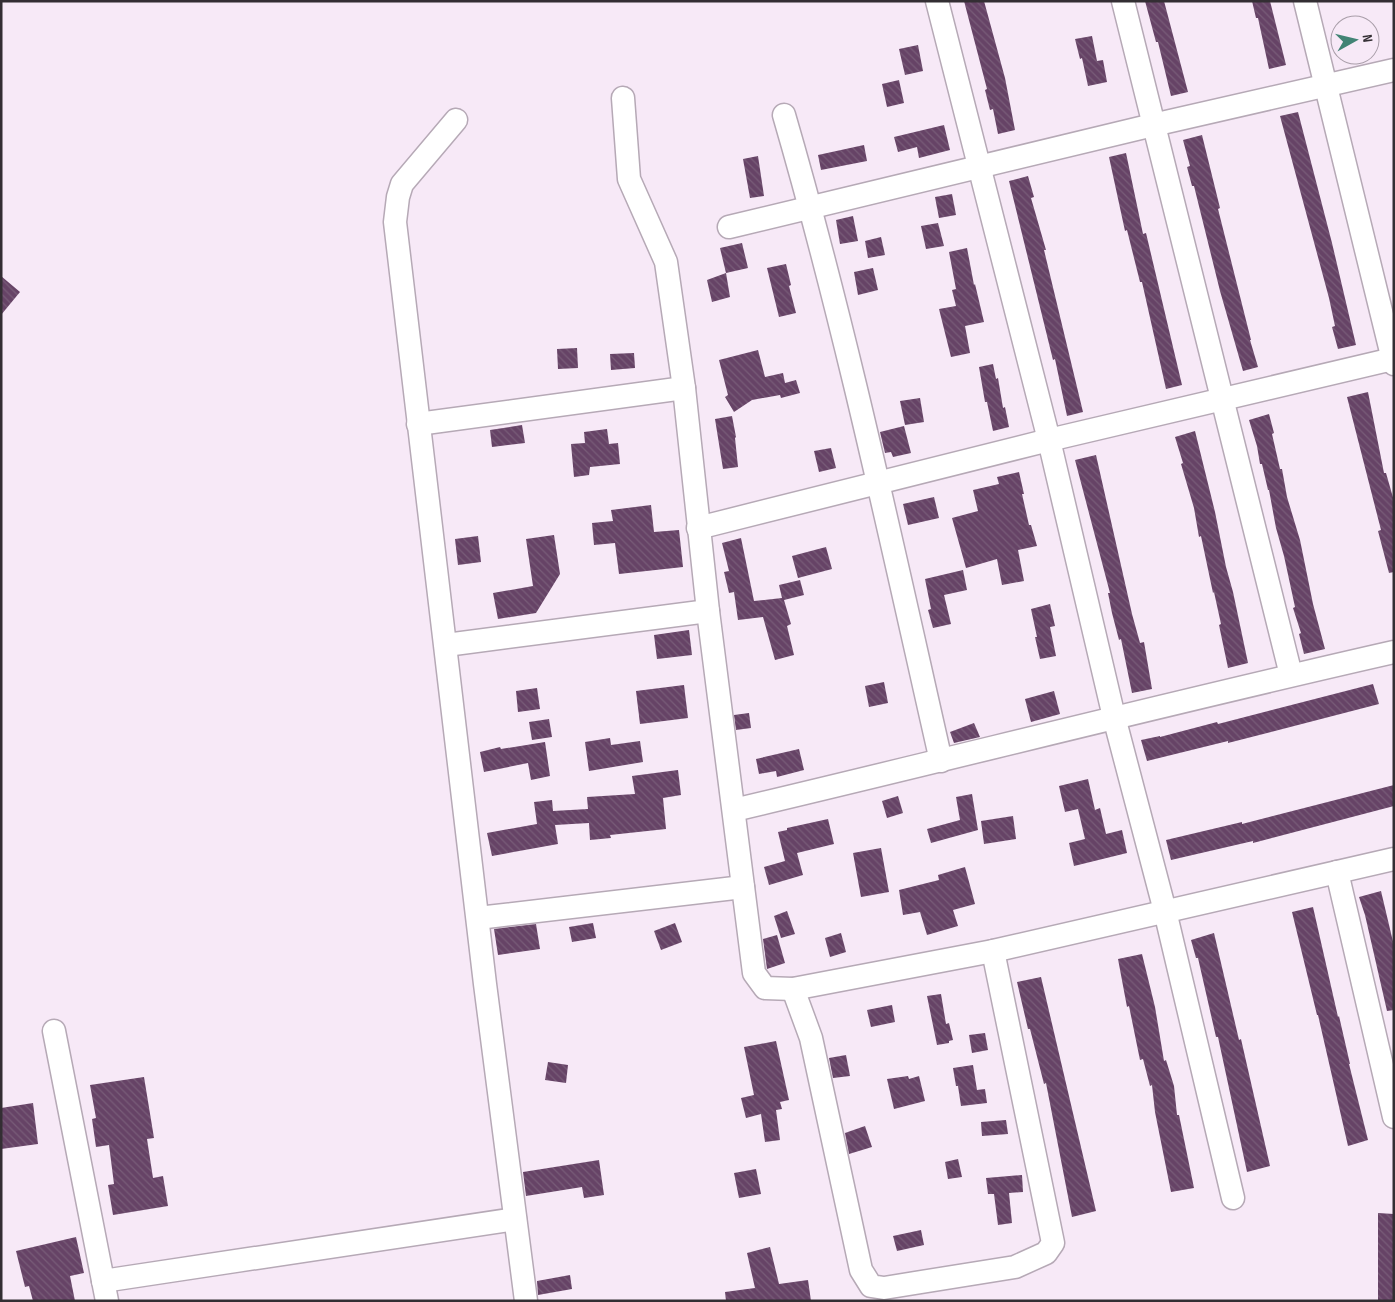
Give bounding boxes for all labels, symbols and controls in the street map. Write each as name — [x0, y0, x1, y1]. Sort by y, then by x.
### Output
north arrow — [1330, 15, 1380, 65]
text: N — [1358, 33, 1376, 43]

